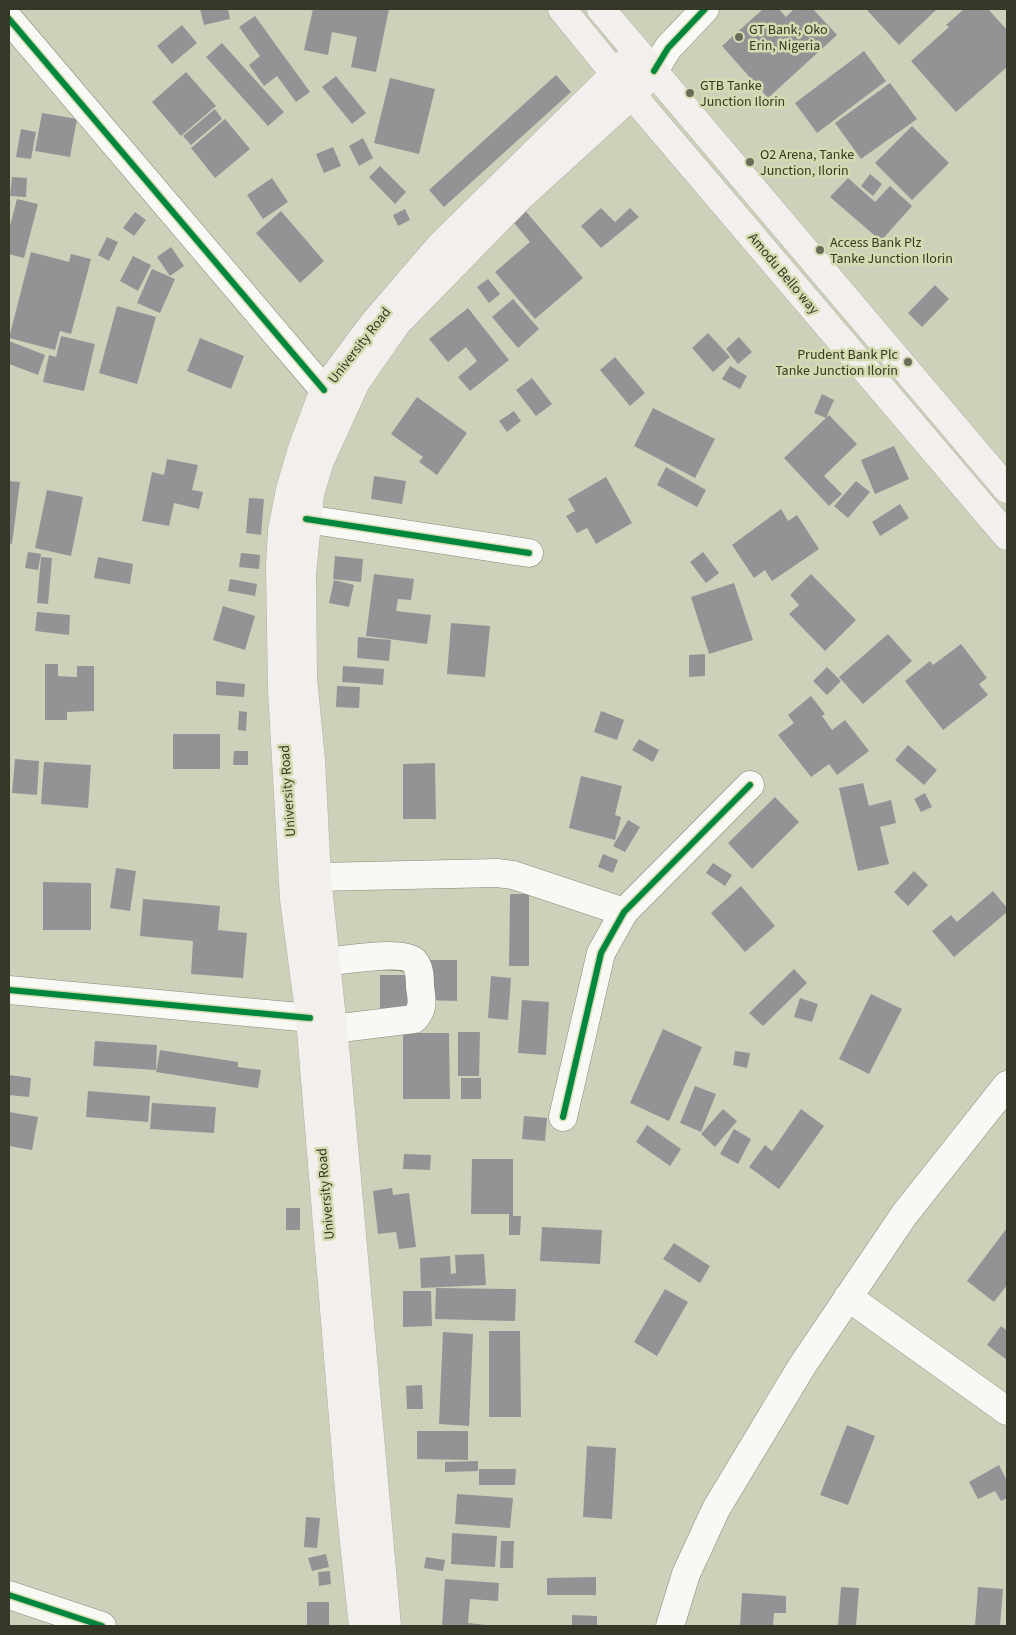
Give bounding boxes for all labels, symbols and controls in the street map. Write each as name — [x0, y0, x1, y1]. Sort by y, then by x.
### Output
place label: GT Bank, Oko Erin, Nigeria — [749, 20, 828, 56]
marker: GT Bank, Oko Erin, Nigeria — [733, 31, 745, 43]
place label: GTB Tanke Junction Ilorin — [700, 76, 785, 112]
marker: GTB Tanke Junction Ilorin — [684, 87, 696, 99]
place label: O2 Arena, Tanke Junction, Ilorin — [760, 145, 854, 181]
marker: O2 Arena, Tanke Junction, Ilorin — [744, 156, 756, 168]
street label: Amodu Bello way — [743, 228, 824, 319]
place label: Access Bank Plz Tanke Junction Ilorin — [830, 233, 953, 269]
marker: Access Bank Plz Tanke Junction Ilorin — [814, 244, 826, 256]
street label: University Road — [324, 303, 396, 388]
place label: Prudent Bank Plc Tanke Junction Ilorin — [775, 345, 899, 381]
marker: Prudent Bank Plc Tanke Junction Ilorin — [902, 356, 914, 368]
street label: University Road — [275, 744, 301, 837]
street label: University Road — [312, 1147, 340, 1241]

